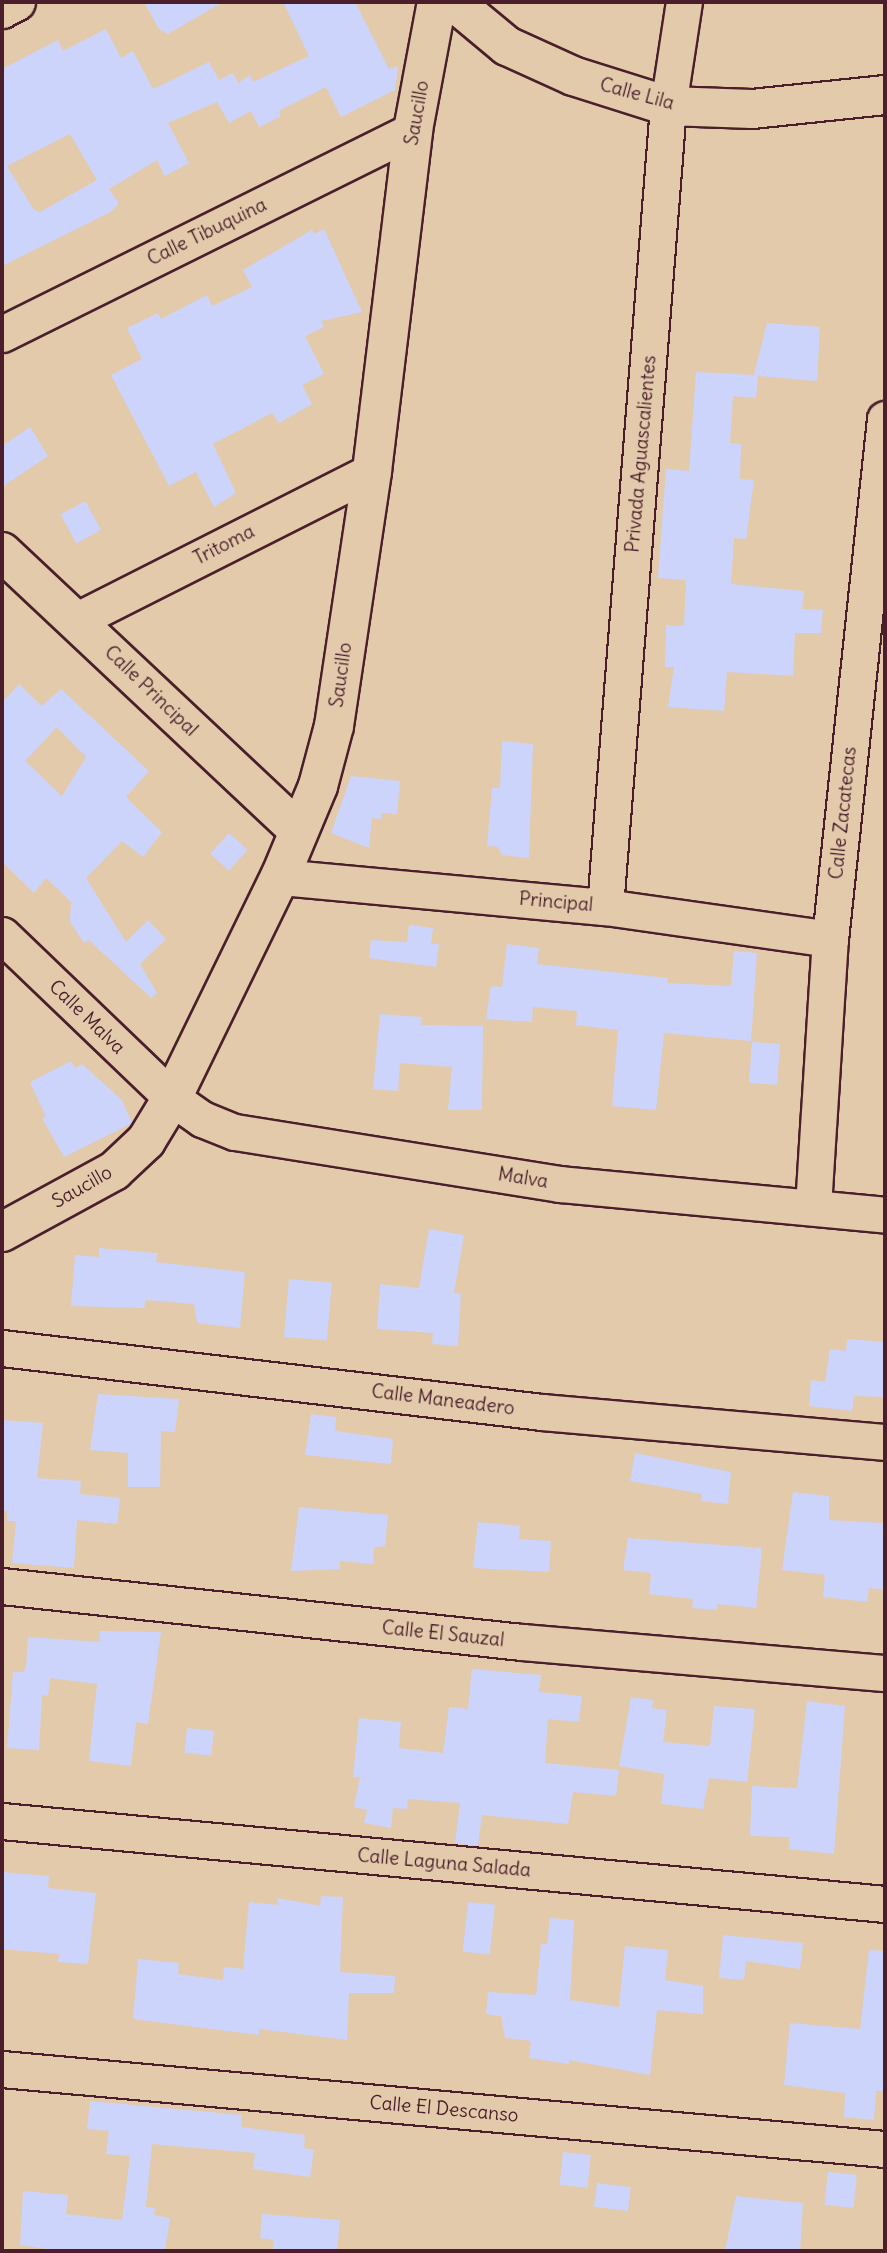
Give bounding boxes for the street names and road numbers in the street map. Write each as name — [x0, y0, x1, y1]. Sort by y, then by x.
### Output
street label: Calle Lila — [597, 73, 677, 115]
street label: Saucillo — [400, 79, 434, 147]
street label: Calle Tibuquina — [144, 193, 270, 271]
street label: Privada Aguascalientes — [621, 354, 661, 554]
street label: Tritoma — [190, 520, 258, 570]
street label: Calle Principal — [100, 641, 202, 741]
street label: Saucillo — [325, 641, 357, 709]
street label: Calle Zacatecas — [825, 745, 861, 881]
street label: Principal — [518, 887, 594, 917]
street label: Calle Malva — [44, 975, 130, 1059]
street label: Saucillo — [48, 1161, 116, 1213]
street label: Malva — [496, 1163, 550, 1193]
street label: Calle Maneadero — [370, 1380, 516, 1420]
street label: Calle El Sauzal — [381, 1616, 505, 1652]
street label: Calle Laguna Salada — [356, 1844, 532, 1882]
street label: Calle El Descanso — [369, 2091, 519, 2127]

